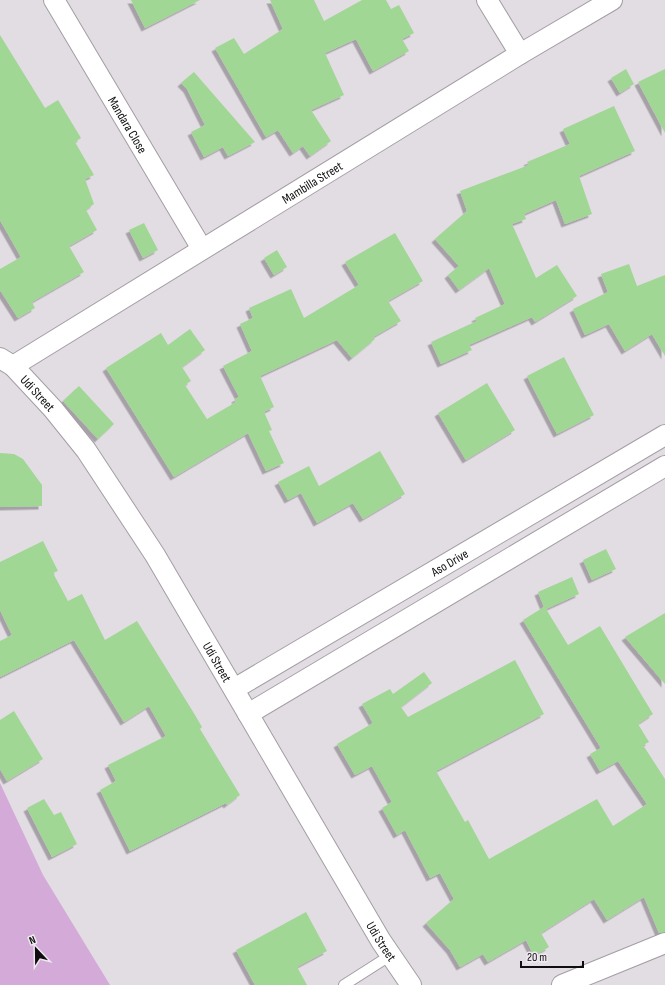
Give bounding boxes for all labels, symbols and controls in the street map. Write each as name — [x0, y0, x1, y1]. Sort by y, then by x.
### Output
street label: Mandara Close — [104, 94, 150, 157]
street label: Mambilla Street — [279, 158, 346, 208]
street label: Udi Street — [17, 372, 58, 415]
street label: Aso Drive — [428, 546, 471, 581]
street label: Udi Street — [199, 639, 235, 685]
street label: Udi Street — [362, 919, 399, 965]
north arrow — [16, 929, 56, 969]
text: N — [27, 933, 38, 947]
scale bar — [521, 943, 583, 969]
text: 20 m — [527, 950, 547, 965]

